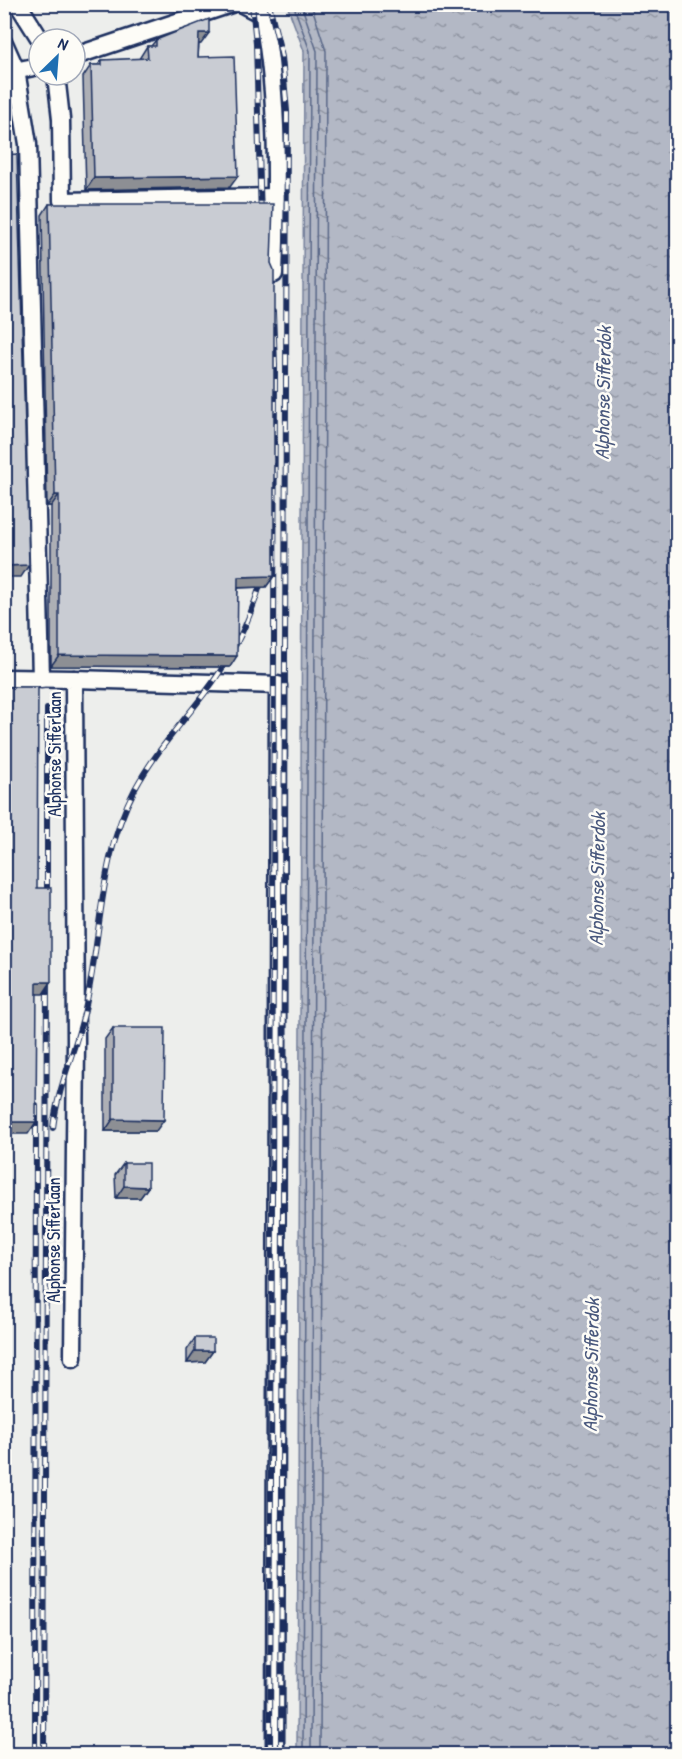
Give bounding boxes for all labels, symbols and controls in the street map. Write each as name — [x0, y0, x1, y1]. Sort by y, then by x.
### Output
north arrow — [27, 27, 87, 87]
text: N — [55, 32, 72, 55]
water label: Alphonse Sifferdok — [588, 324, 618, 460]
street label: Alphonse Sifferlaan — [42, 691, 67, 817]
water label: Alphonse Sifferdok — [582, 810, 612, 946]
street label: Alphonse Sifferlaan — [41, 1177, 66, 1303]
water label: Alphonse Sifferdok — [576, 1296, 606, 1432]

